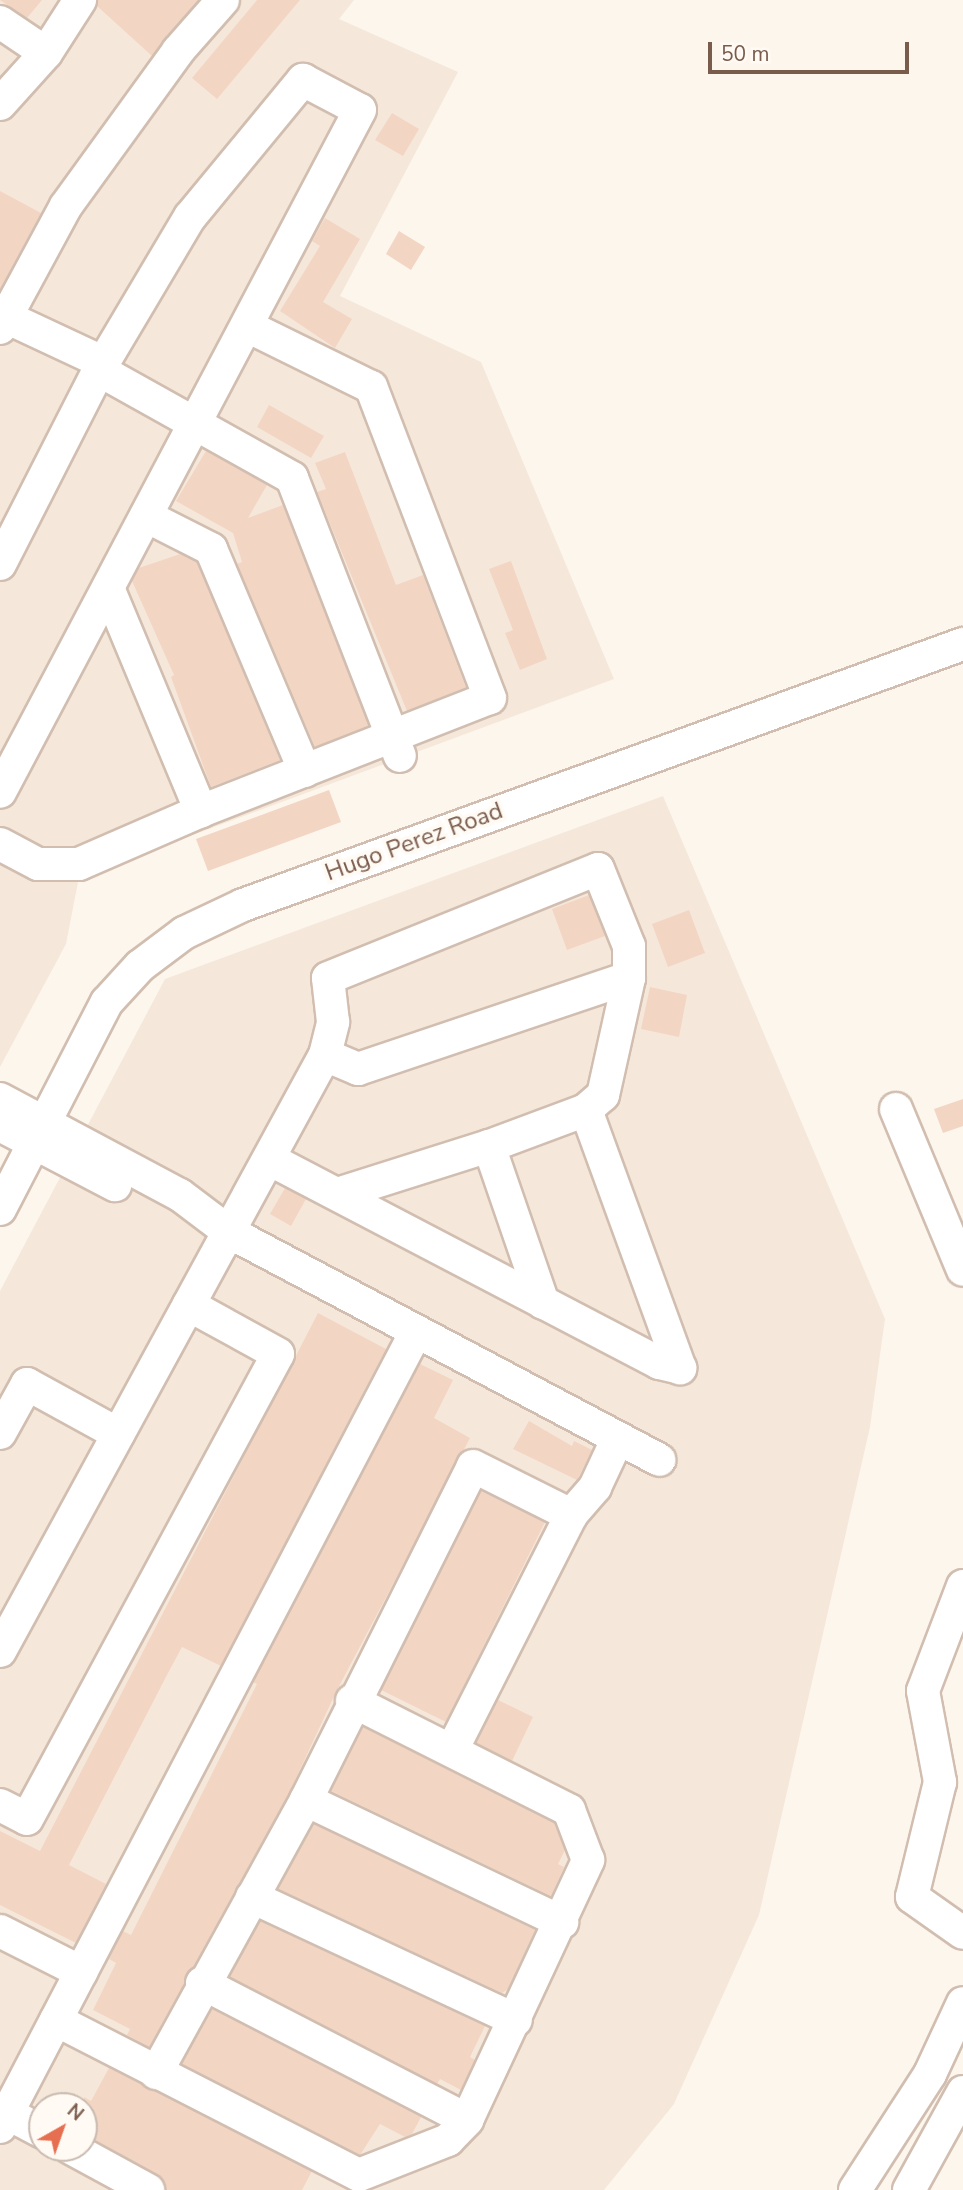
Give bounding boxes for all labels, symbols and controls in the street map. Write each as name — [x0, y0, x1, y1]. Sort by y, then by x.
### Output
scale bar — [711, 28, 912, 72]
text: 50 m — [721, 40, 770, 68]
street label: Hugo Perez Road — [321, 796, 507, 888]
north arrow — [28, 2092, 98, 2162]
text: N — [61, 2098, 89, 2127]

